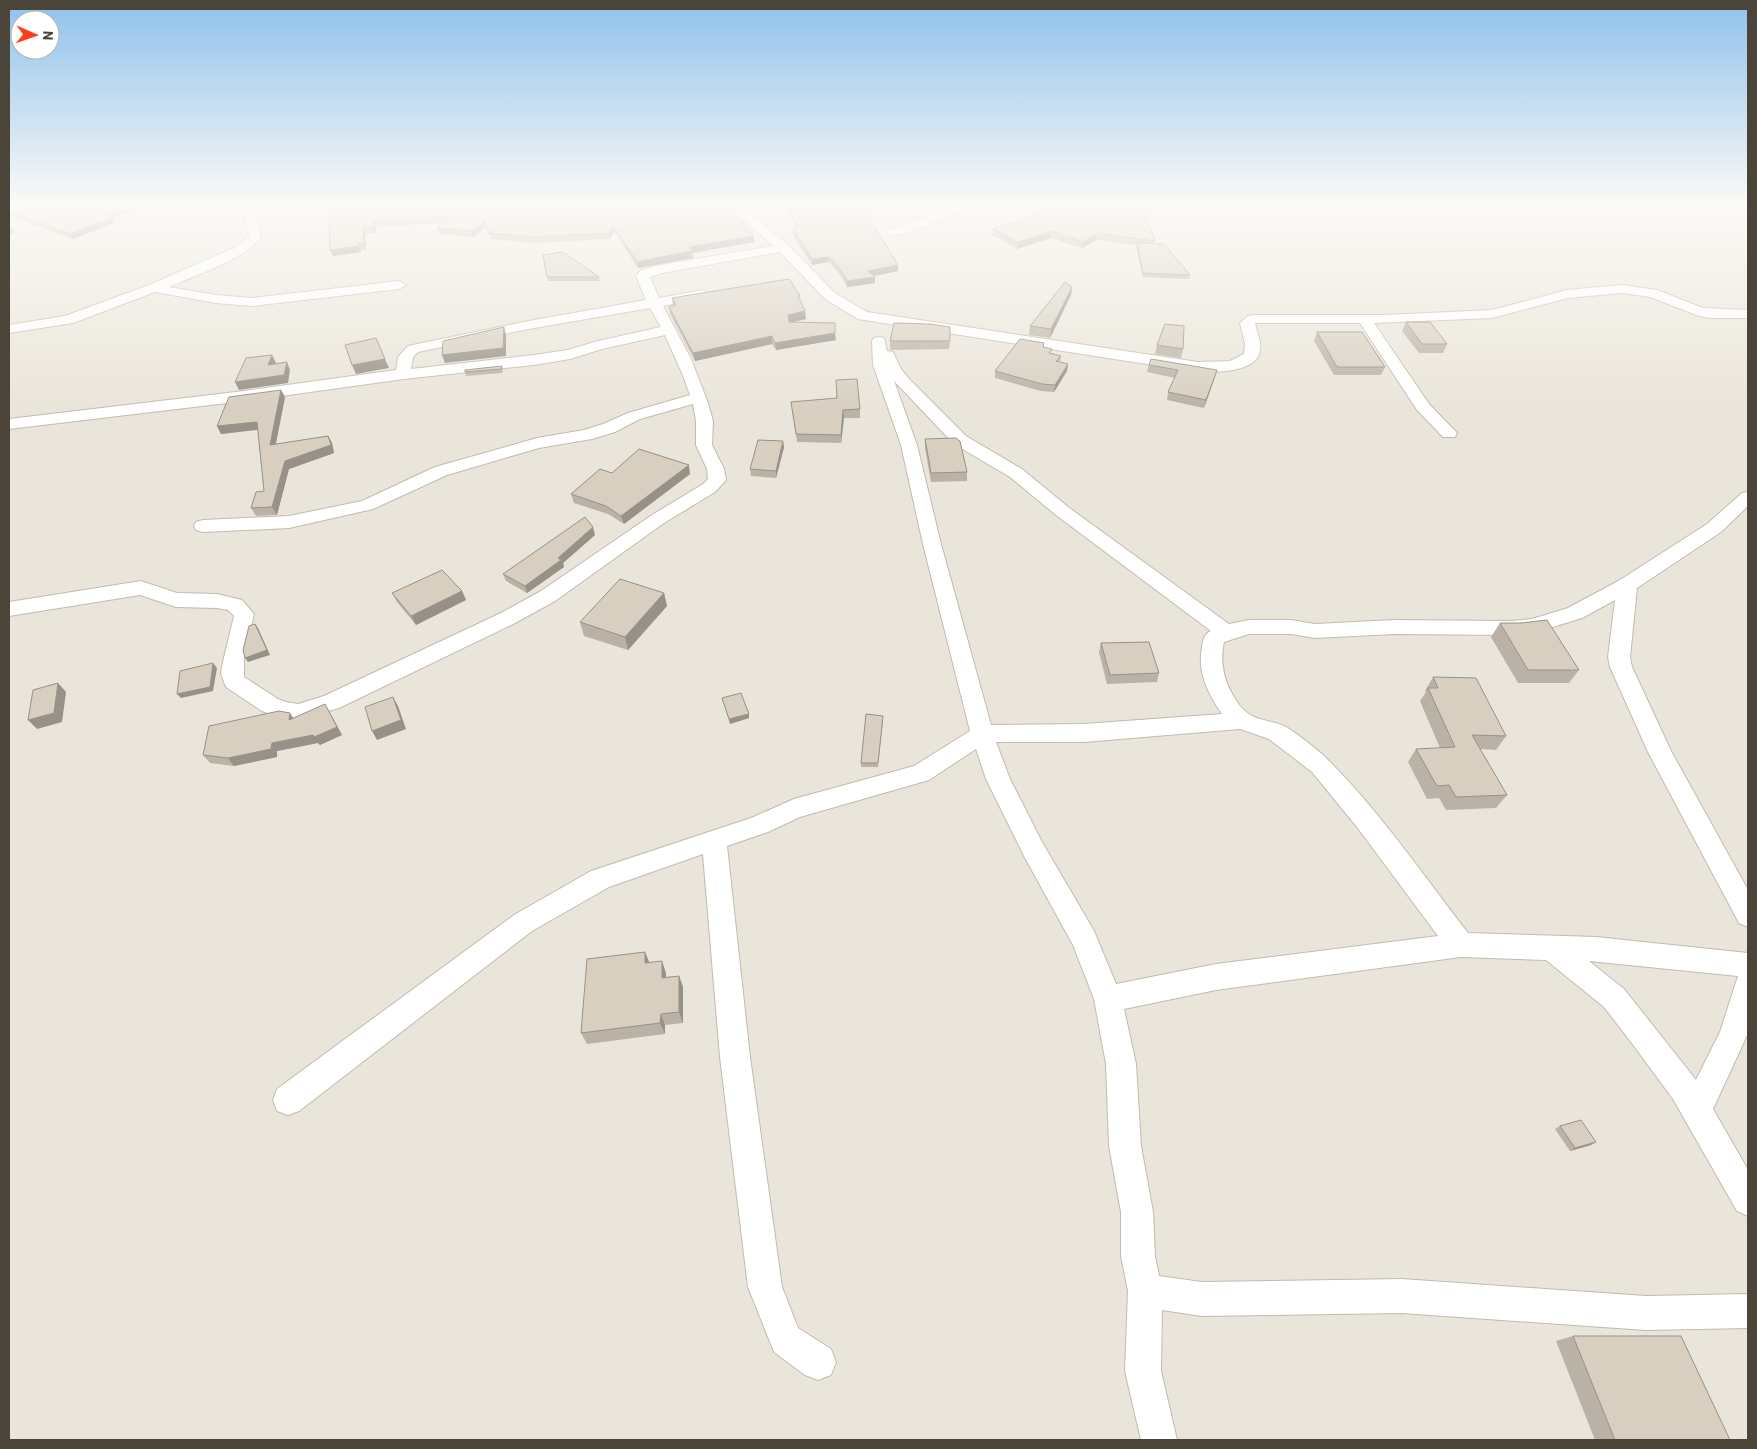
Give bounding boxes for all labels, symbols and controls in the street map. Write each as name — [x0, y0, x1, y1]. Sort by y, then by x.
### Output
north arrow — [10, 10, 60, 60]
text: N — [40, 31, 57, 40]

